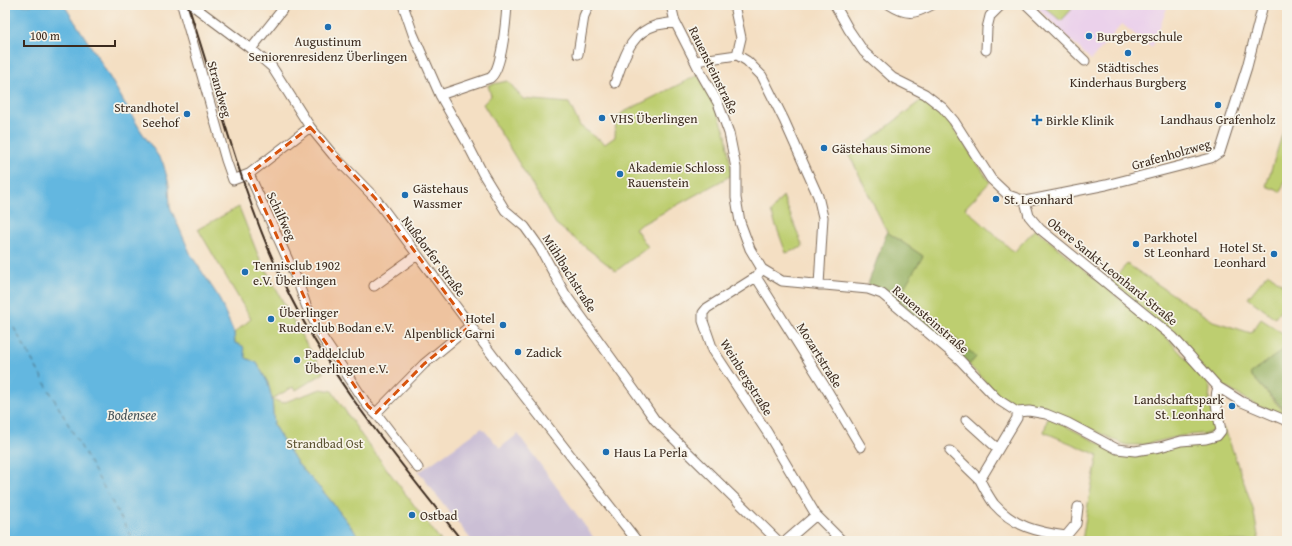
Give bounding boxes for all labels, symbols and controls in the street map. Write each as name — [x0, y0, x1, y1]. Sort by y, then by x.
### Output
scale bar — [24, 22, 115, 48]
marker: Augustinum Seniorenresidenz Überlingen — [323, 22, 333, 32]
street label: Rauensteinstraße — [684, 23, 743, 117]
text: 100 m — [30, 27, 60, 44]
place label: Burgbergschule — [1097, 27, 1183, 46]
marker: Burgbergschule — [1084, 31, 1094, 41]
place label: Augustinum Seniorenresidenz Überlingen — [249, 32, 408, 66]
marker: Städtisches Kinderhaus Burgberg — [1123, 48, 1133, 58]
place label: Städtisches Kinderhaus Burgberg — [1070, 58, 1187, 92]
street label: Strandweg — [202, 59, 237, 120]
place label: Strandhotel Seehof — [114, 98, 181, 132]
marker: Landhaus Grafenholz — [1213, 100, 1223, 110]
marker: Strandhotel Seehof — [182, 109, 192, 119]
place label: VHS Überlingen — [610, 109, 698, 128]
place label: Landhaus Grafenholz — [1160, 110, 1276, 129]
place label: Birkle Klinik — [1046, 111, 1115, 130]
marker: VHS Überlingen — [597, 113, 607, 123]
marker: Birkle Klinik — [1031, 114, 1043, 126]
street label: Grafenholzweg — [1129, 134, 1213, 175]
place label: Gästehaus Simone — [832, 139, 931, 158]
marker: Gästehaus Simone — [819, 143, 829, 153]
place label: Akademie Schloss Rauenstein — [628, 158, 725, 192]
marker: Akademie Schloss Rauenstein — [615, 169, 625, 179]
place label: Gästehaus Wassmer — [413, 179, 468, 213]
street label: Schilfweg — [262, 189, 301, 244]
marker: Gästehaus Wassmer — [400, 190, 410, 200]
place label: St. Leonhard — [1004, 190, 1073, 209]
marker: St. Leonhard — [991, 194, 1001, 204]
street label: Nußdorfer Straße — [397, 212, 470, 301]
street label: Obere Sankt-Leonhard-Straße — [1043, 213, 1182, 330]
place label: Parkhotel St Leonhard — [1144, 228, 1210, 262]
street label: Mühlbachstraße — [538, 230, 601, 316]
place label: Hotel St. Leonhard — [1214, 238, 1266, 272]
marker: Parkhotel St Leonhard — [1131, 239, 1141, 249]
marker: Hotel St. Leonhard — [1269, 249, 1279, 259]
place label: Tennisclub 1902 e.V. Überlingen — [253, 256, 340, 290]
marker: Tennisclub 1902 e.V. Überlingen — [240, 267, 250, 277]
street label: Rauensteinstraße — [888, 281, 973, 358]
place label: Überlinger Ruderclub Bodan e.V. — [279, 303, 394, 337]
place label: Hotel Alpenblick Garni — [404, 309, 495, 343]
marker: Überlinger Ruderclub Bodan e.V. — [266, 314, 276, 324]
street label: Mozartstraße — [792, 319, 847, 392]
marker: Hotel Alpenblick Garni — [498, 320, 508, 330]
street label: Weinbergstraße — [715, 335, 778, 419]
place label: Zadick — [526, 343, 562, 362]
place label: Paddelclub Überlingen e.V. — [305, 344, 388, 378]
marker: Zadick — [513, 347, 523, 357]
marker: Paddelclub Überlingen e.V. — [292, 355, 302, 365]
place label: Landschaftspark St. Leonhard — [1134, 390, 1224, 424]
marker: Landschaftspark St. Leonhard — [1227, 401, 1237, 411]
water label: Bodensee — [107, 405, 157, 425]
park label: Strandbad Ost — [287, 434, 364, 453]
place label: Haus La Perla — [614, 443, 688, 462]
marker: Haus La Perla — [601, 447, 611, 457]
place label: Ostbad — [420, 506, 458, 525]
marker: Ostbad — [407, 510, 417, 520]

